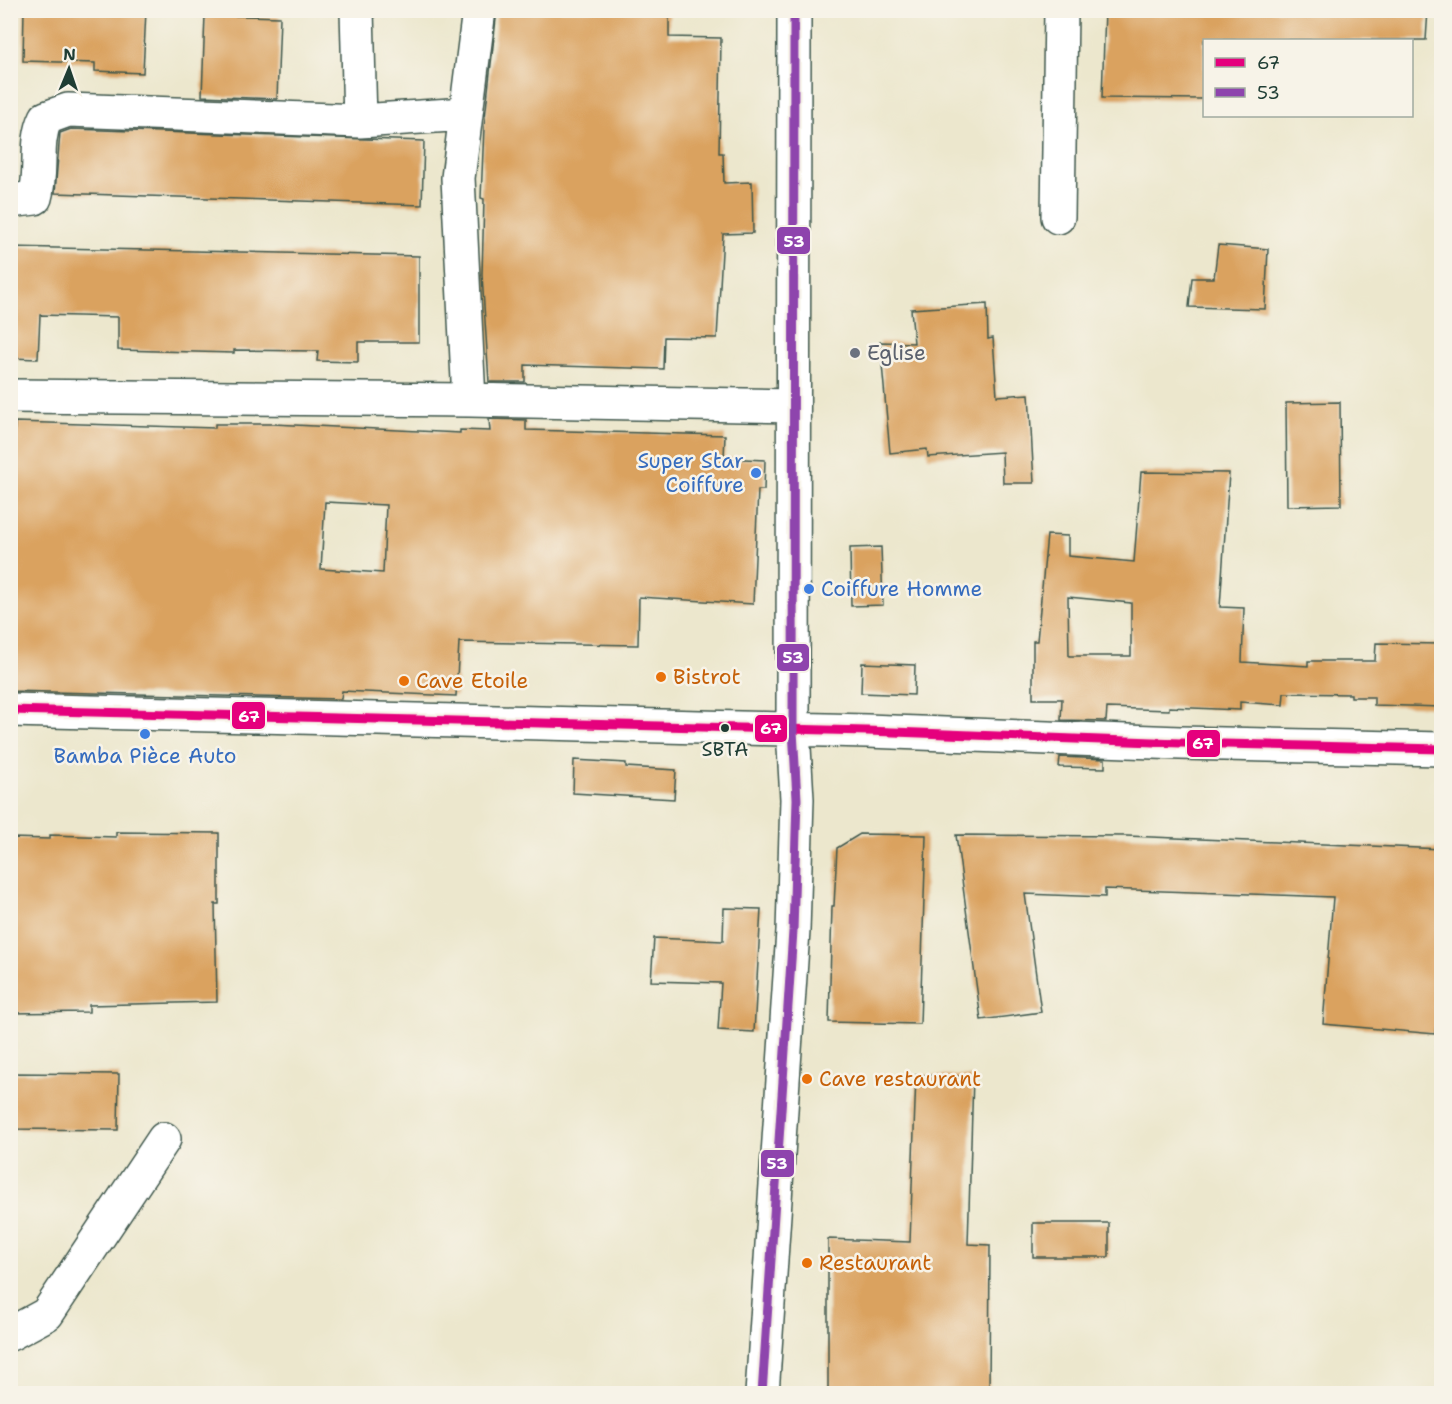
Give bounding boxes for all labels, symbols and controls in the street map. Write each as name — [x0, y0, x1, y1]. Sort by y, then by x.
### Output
north arrow — [39, 39, 99, 99]
legend — [1203, 39, 1413, 117]
text: N — [63, 44, 76, 65]
text: 67 — [1257, 51, 1280, 75]
text: 53 — [1257, 81, 1280, 105]
line badge: 53 — [776, 226, 811, 255]
text: 53 — [784, 231, 804, 252]
place label: Eglise — [867, 339, 926, 367]
marker: Eglise — [848, 346, 862, 360]
place label: Super Star Coiffure — [637, 447, 744, 499]
marker: Super Star Coiffure — [749, 466, 763, 480]
place label: Coiffure Homme — [821, 575, 982, 603]
marker: Coiffure Homme — [802, 582, 816, 596]
line badge: 53 — [776, 643, 810, 672]
text: 53 — [783, 647, 803, 668]
place label: Bistrot — [673, 663, 741, 691]
place label: Cave Etoile — [416, 667, 528, 695]
marker: Bistrot — [654, 670, 668, 684]
marker: Cave Etoile — [397, 674, 411, 688]
line badge: 67 — [231, 701, 266, 730]
text: 67 — [238, 706, 260, 727]
line badge: 67 — [754, 714, 788, 743]
text: 67 — [760, 718, 782, 739]
marker: SBTA — [719, 722, 731, 734]
marker: Bamba Pièce Auto — [138, 727, 152, 741]
line badge: 67 — [1186, 729, 1221, 758]
text: 67 — [1192, 733, 1214, 754]
place label: SBTA — [701, 736, 749, 762]
place label: Bamba Pièce Auto — [54, 742, 236, 770]
place label: Cave restaurant — [819, 1065, 981, 1093]
marker: Cave restaurant — [800, 1072, 814, 1086]
line badge: 53 — [760, 1149, 795, 1178]
text: 53 — [767, 1153, 787, 1174]
place label: Restaurant — [819, 1249, 931, 1277]
marker: Restaurant — [800, 1256, 814, 1270]

